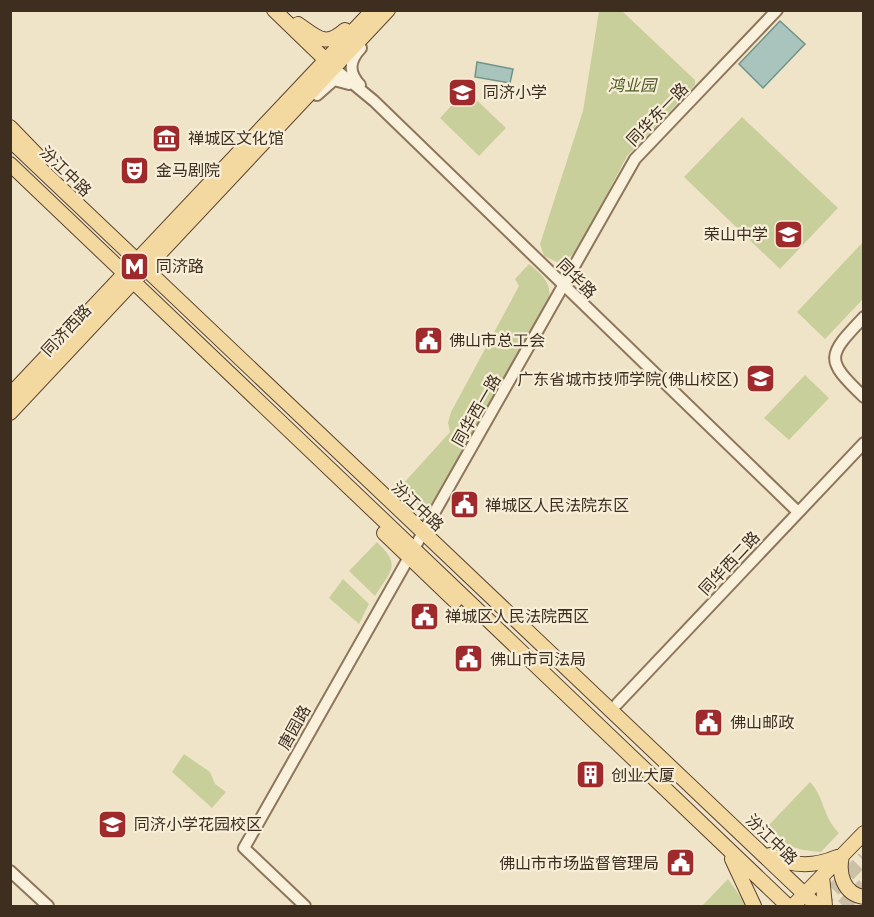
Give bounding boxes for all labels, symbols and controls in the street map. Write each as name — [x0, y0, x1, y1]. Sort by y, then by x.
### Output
park label: 鸿业园 — [608, 75, 658, 95]
school or university icon: 同济小学 — [446, 76, 478, 108]
street label: 同华东一路 — [622, 78, 692, 150]
place label: 同济小学 — [483, 82, 547, 102]
museum icon: 禅城区文化馆 — [151, 122, 183, 154]
place label: 禅城区文化馆 — [188, 128, 284, 148]
street label: 汾江中路 — [36, 142, 96, 200]
theatre icon: 金马剧院 — [119, 154, 151, 186]
place label: 金马剧院 — [156, 160, 220, 180]
school or university icon: 荣山中学 — [773, 218, 805, 250]
place label: 荣山中学 — [704, 224, 768, 244]
metro station icon: 同济路 — [119, 250, 151, 282]
street label: 同华路 — [553, 254, 601, 302]
place label: 同济路 — [156, 256, 204, 276]
street label: 同济西路 — [37, 300, 95, 360]
public building icon: 佛山市总工会 — [412, 324, 444, 356]
place label: 佛山市总工会 — [449, 330, 545, 350]
school or university icon: 广东省城市技师学院(佛山校区) — [744, 363, 776, 395]
place label: 广东省城市技师学院(佛山校区) — [517, 369, 739, 389]
street label: 同华西一路 — [447, 370, 505, 450]
street label: 汾江中路 — [388, 477, 448, 535]
public building icon: 禅城区人民法院东区 — [448, 489, 480, 521]
place label: 禅城区人民法院东区 — [485, 495, 629, 515]
street label: 同华西二路 — [694, 527, 764, 599]
public building icon: 禅城区人民法院西区 — [408, 600, 440, 632]
place label: 禅城区人民法院西区 — [445, 606, 589, 626]
public building icon: 佛山市司法局 — [453, 643, 485, 675]
place label: 佛山市司法局 — [490, 649, 586, 669]
street label: 唐园路 — [274, 701, 314, 753]
public building icon: 佛山邮政 — [693, 706, 725, 738]
place label: 佛山邮政 — [730, 712, 794, 732]
building icon: 创业大厦 — [574, 759, 606, 791]
place label: 创业大厦 — [611, 765, 675, 785]
school or university icon: 同济小学花园校区 — [97, 808, 129, 840]
street label: 汾江中路 — [742, 810, 802, 868]
place label: 同济小学花园校区 — [134, 814, 262, 834]
public building icon: 佛山市市场监督管理局 — [664, 847, 696, 879]
place label: 佛山市市场监督管理局 — [499, 853, 659, 873]

